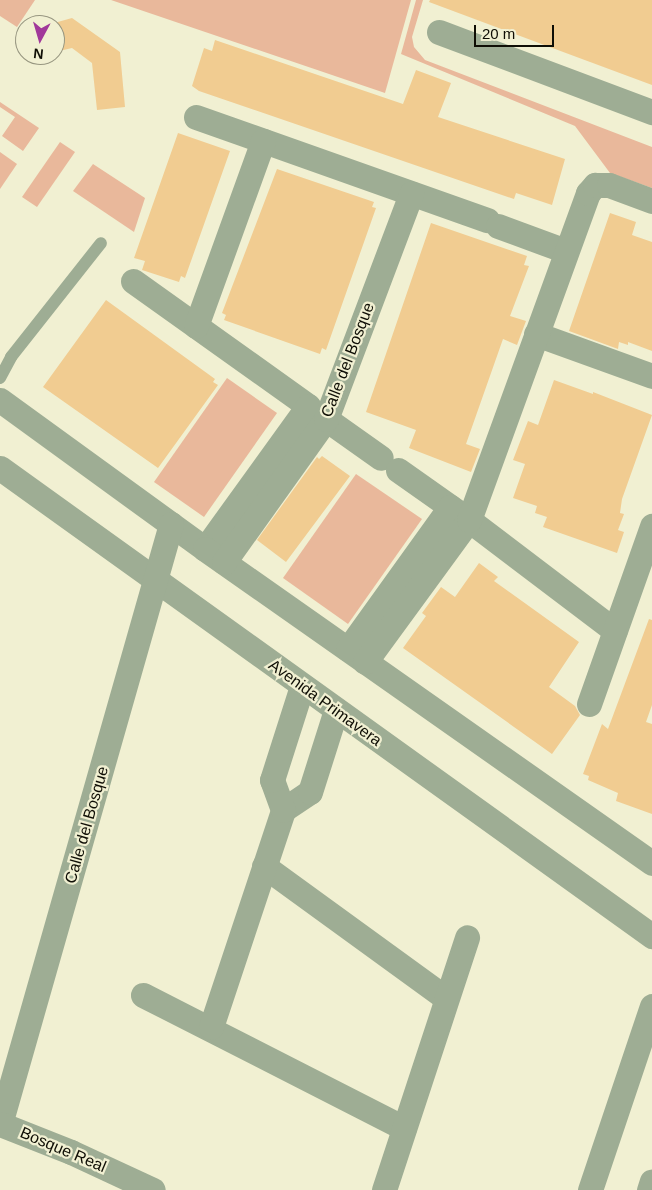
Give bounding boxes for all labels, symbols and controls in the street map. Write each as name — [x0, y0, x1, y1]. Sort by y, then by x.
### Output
north arrow — [15, 15, 65, 65]
scale bar — [477, 15, 557, 47]
text: 20 m — [482, 25, 515, 42]
text: N — [33, 45, 44, 62]
street label: Calle del Bosque — [317, 300, 379, 420]
street label: Avenida Primavera — [265, 656, 385, 750]
street label: Calle del Bosque — [61, 764, 113, 886]
street label: Bosque Real — [17, 1123, 109, 1177]

